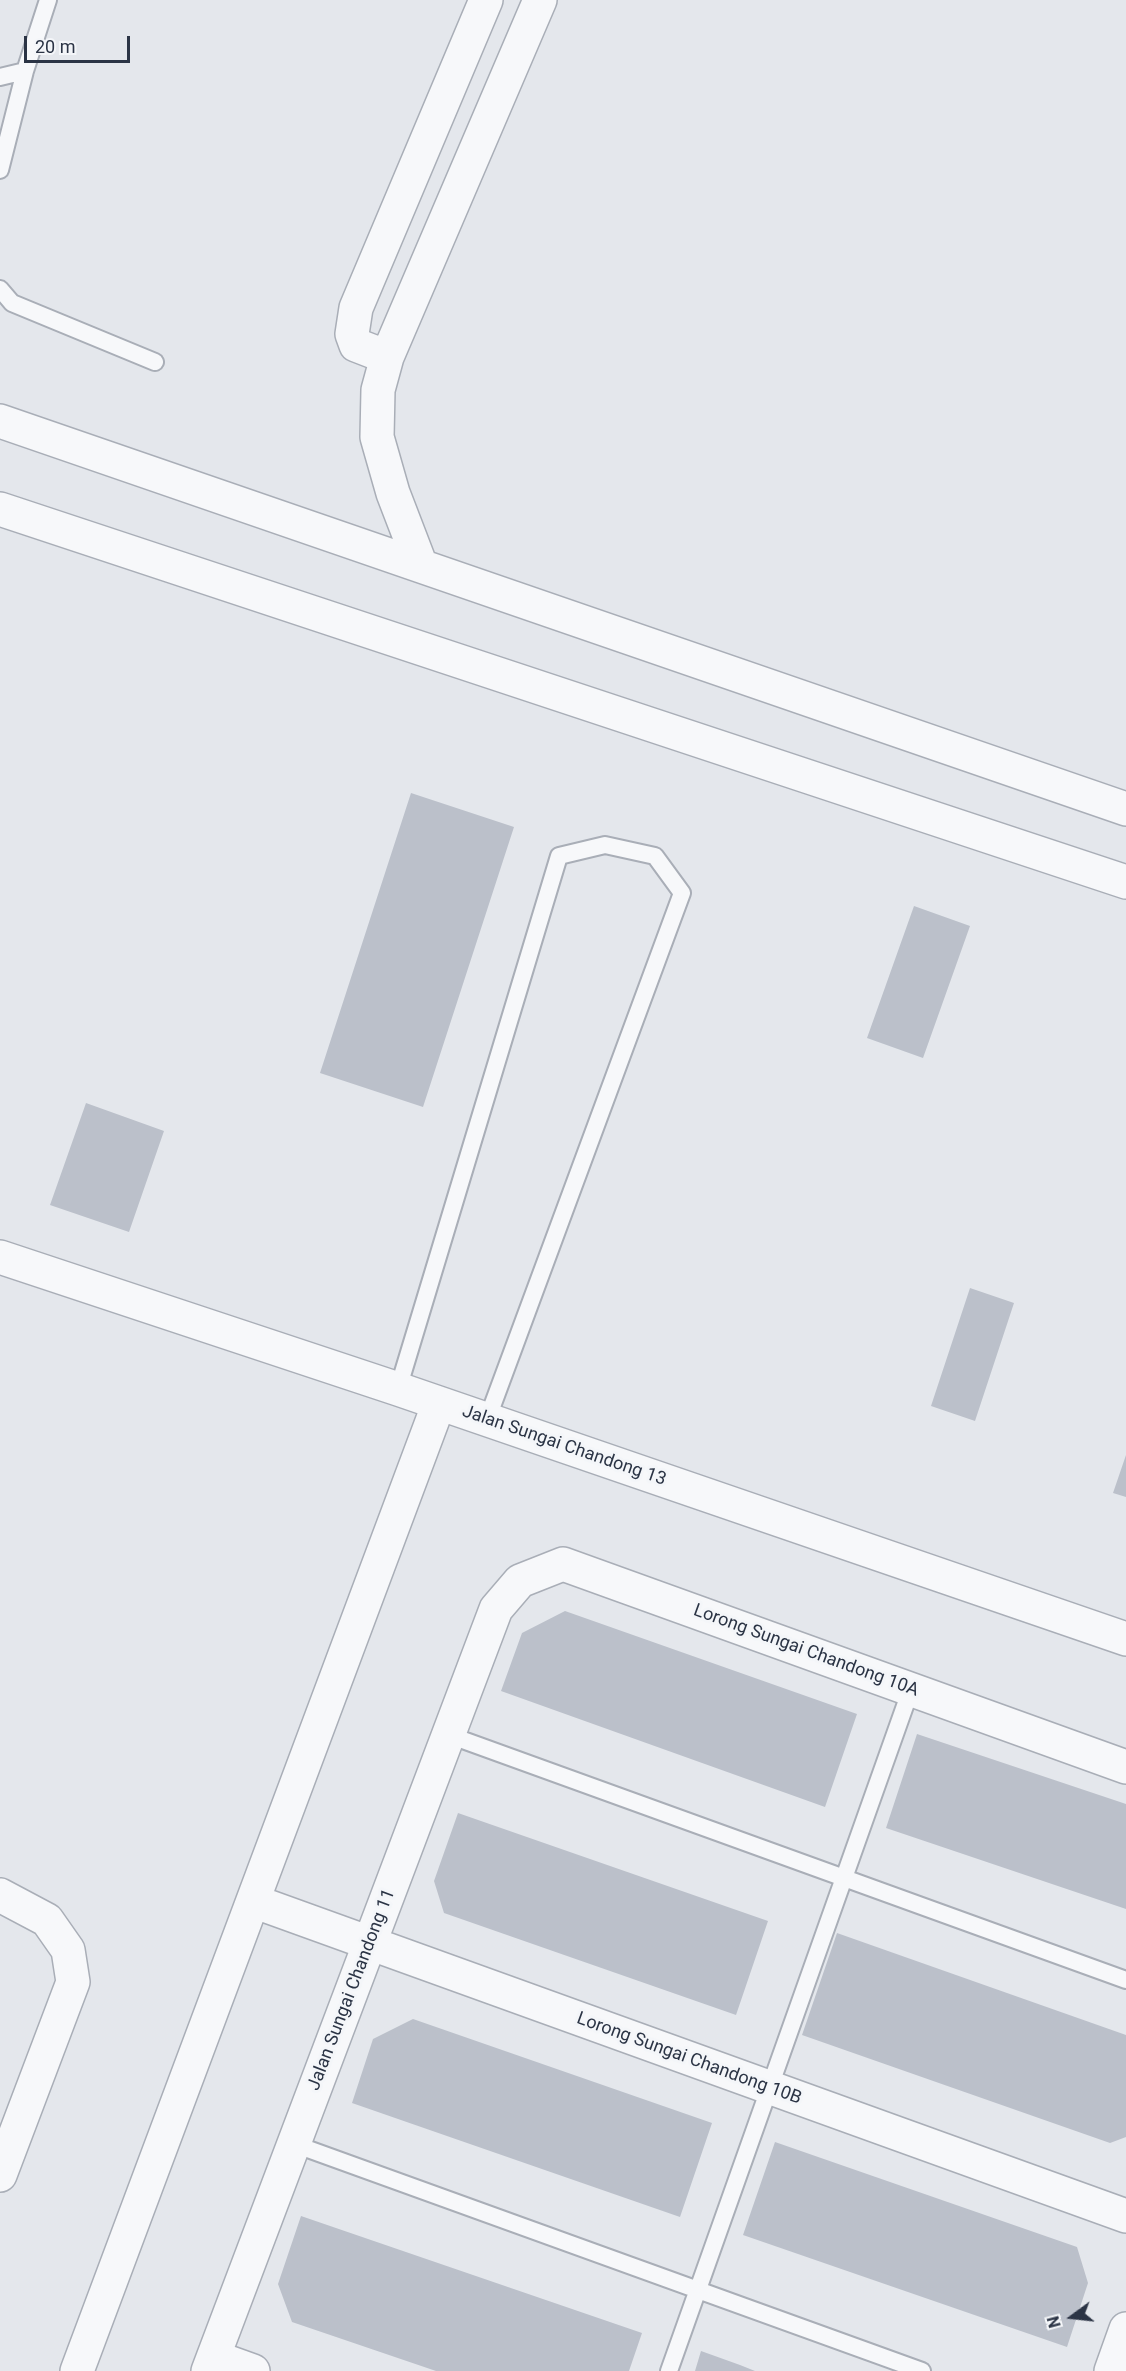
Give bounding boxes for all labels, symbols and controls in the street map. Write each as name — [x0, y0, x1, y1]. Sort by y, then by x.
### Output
scale bar — [27, 24, 134, 62]
text: 20 m — [35, 36, 75, 57]
street label: Jalan Sungai Chandong 13 — [459, 1401, 669, 1491]
street label: Lorong Sungai Chandong 10A — [690, 1600, 922, 1702]
street label: Jalan Sungai Chandong 11 — [304, 1886, 400, 2094]
street label: Lorong Sungai Chandong 10B — [574, 2008, 804, 2110]
north arrow — [1042, 2287, 1102, 2347]
text: N — [1043, 2314, 1065, 2330]

